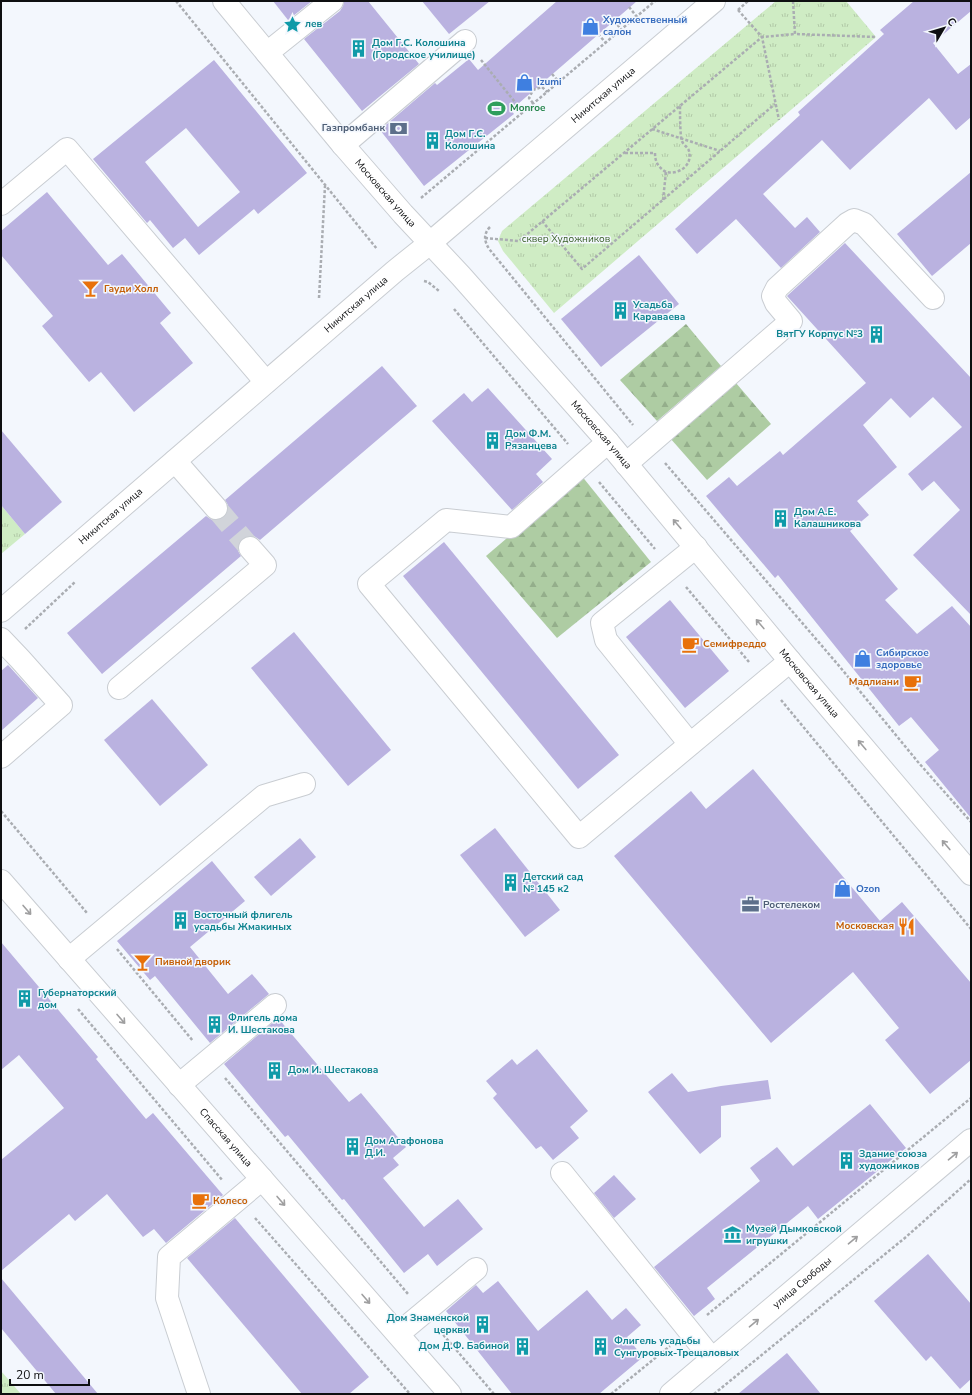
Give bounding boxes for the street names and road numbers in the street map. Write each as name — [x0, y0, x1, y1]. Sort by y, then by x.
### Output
street label: Никитская улица — [568, 64, 638, 127]
street label: Московская улица — [351, 156, 419, 231]
street label: Никитская улица — [321, 273, 391, 336]
street label: Московская улица — [567, 398, 635, 472]
street label: Никитская улица — [76, 485, 146, 548]
street label: Московская улица — [776, 646, 842, 721]
street label: Спасская улица — [196, 1105, 255, 1170]
street label: улица Свободы — [770, 1254, 835, 1312]

